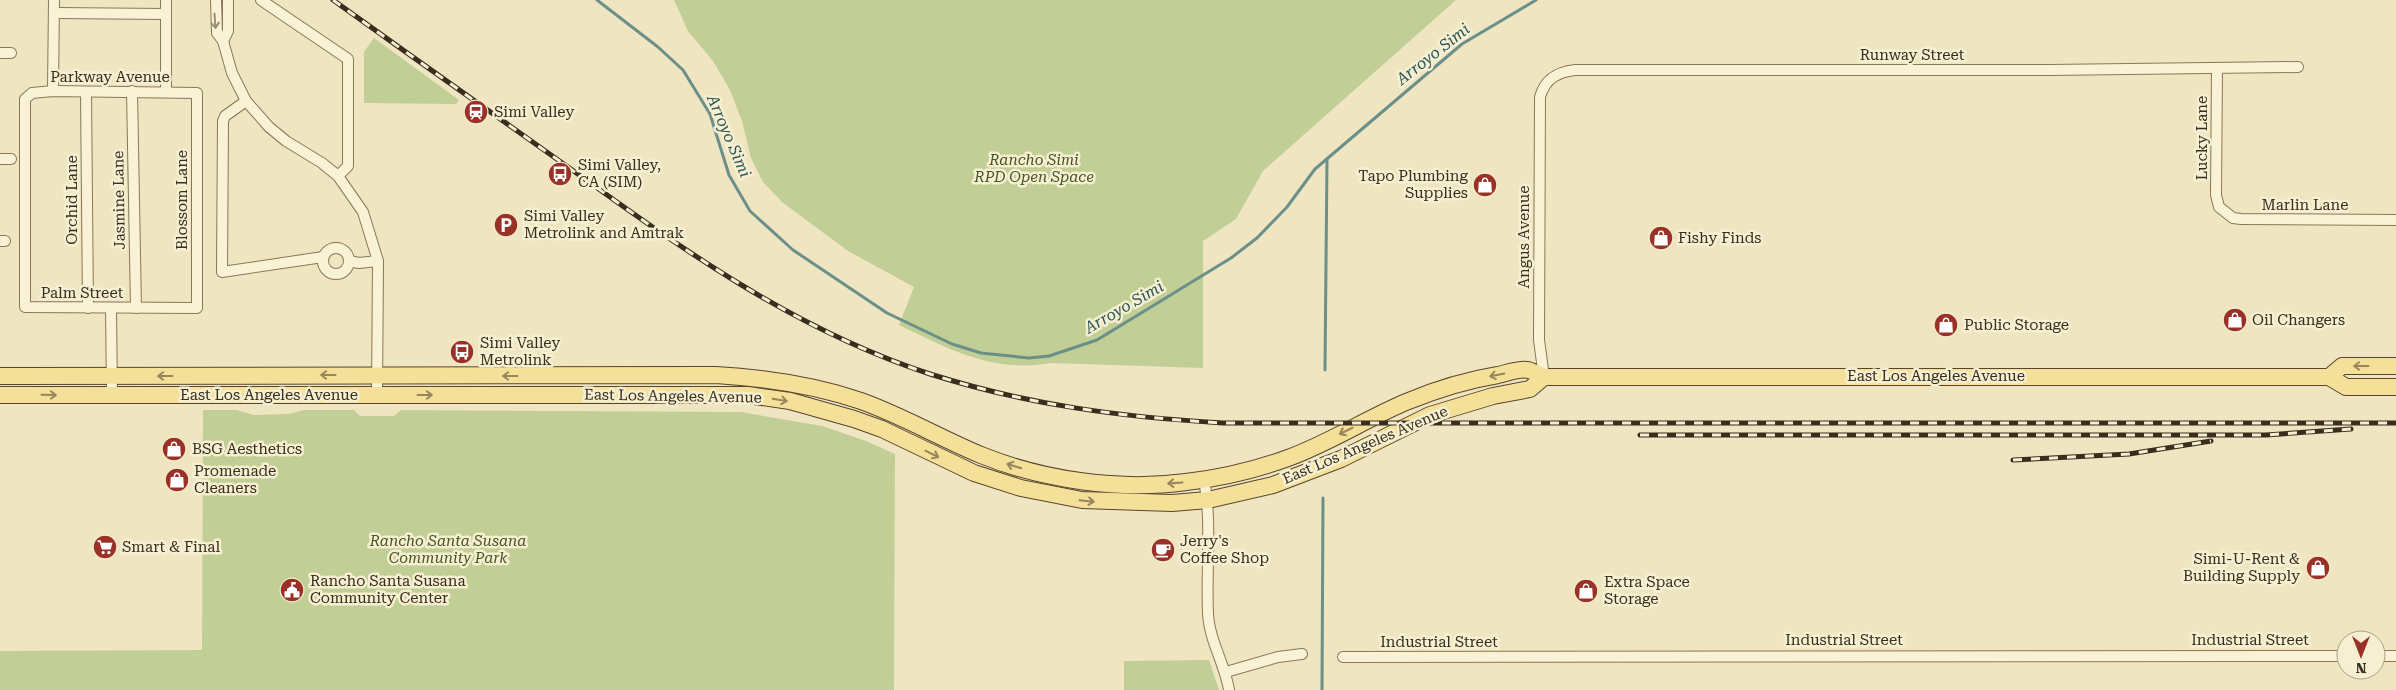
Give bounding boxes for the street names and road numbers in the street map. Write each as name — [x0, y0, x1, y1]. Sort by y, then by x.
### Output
street label: Runway Street — [1860, 46, 1965, 64]
street label: Parkway Avenue — [50, 68, 170, 86]
street label: Lucky Lane — [2193, 96, 2211, 180]
street label: Jasmine Lane — [109, 150, 129, 250]
street label: Blossom Lane — [173, 150, 191, 250]
street label: Orchid Lane — [63, 155, 81, 245]
street label: Angus Avenue — [1515, 186, 1533, 288]
street label: Marlin Lane — [2262, 196, 2348, 214]
street label: Palm Street — [41, 284, 124, 302]
street label: East Los Angeles Avenue — [1847, 367, 2025, 385]
street label: East Los Angeles Avenue — [584, 385, 762, 407]
street label: East Los Angeles Avenue — [180, 386, 358, 404]
street label: East Los Angeles Avenue — [1280, 402, 1450, 488]
street label: Industrial Street — [1785, 631, 1903, 649]
street label: Industrial Street — [2191, 631, 2309, 649]
street label: Industrial Street — [1380, 633, 1498, 651]

